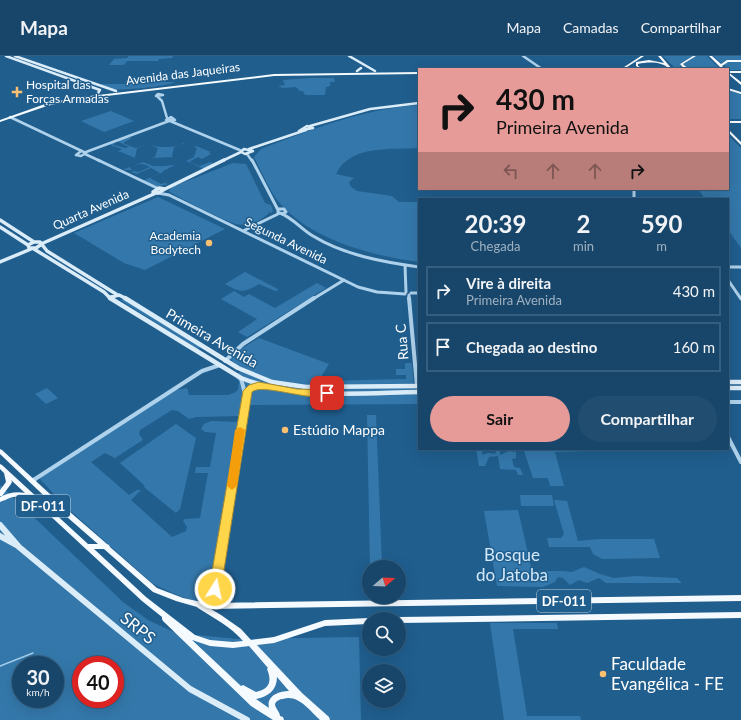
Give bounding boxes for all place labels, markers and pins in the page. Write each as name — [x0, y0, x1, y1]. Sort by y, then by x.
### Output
place label: Hospital das Forças Armadas — [26, 77, 109, 106]
marker: Hospital das Forças Armadas — [11, 86, 23, 98]
place label: Academia Bodytech — [150, 228, 201, 257]
marker: Academia Bodytech — [204, 238, 214, 248]
pin — [310, 376, 344, 410]
place label: Estúdio Mappa — [293, 421, 385, 438]
marker: Estúdio Mappa — [280, 425, 290, 435]
place label: Faculdade Evangélica - FE — [611, 653, 724, 694]
marker: Faculdade Evangélica - FE — [598, 669, 608, 679]

